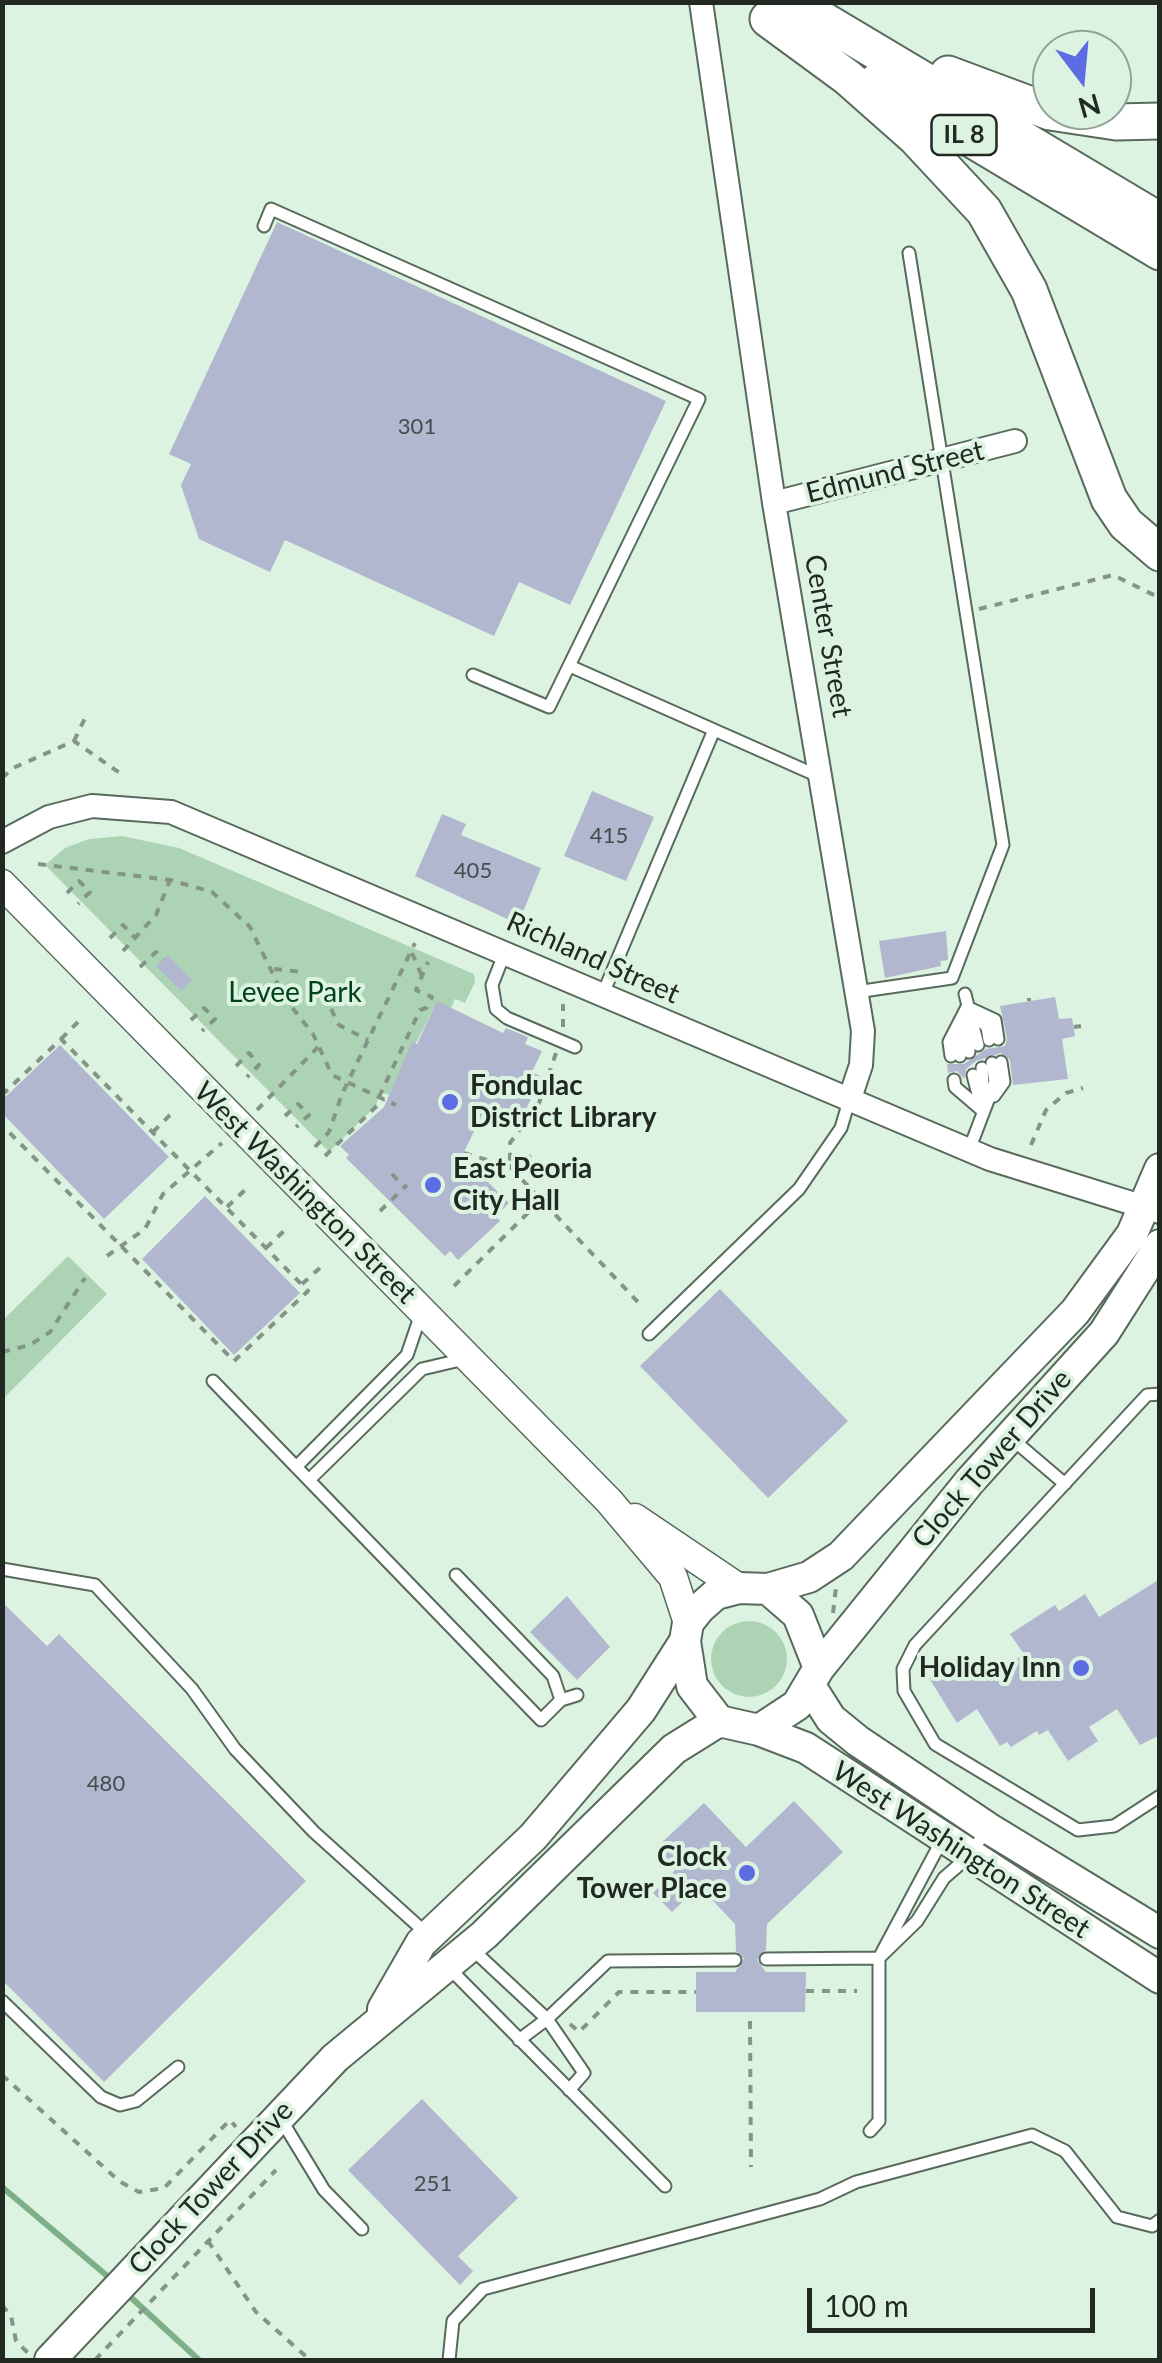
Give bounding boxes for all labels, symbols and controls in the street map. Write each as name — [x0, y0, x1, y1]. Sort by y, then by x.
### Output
north arrow — [1032, 30, 1132, 130]
text: N — [1075, 88, 1105, 126]
road number: IL 8 — [932, 115, 996, 155]
house number: 301 — [398, 414, 436, 440]
street label: Edmund Street — [803, 434, 987, 510]
street label: Center Street — [797, 552, 859, 720]
house number: 415 — [590, 823, 628, 849]
house number: 405 — [454, 858, 492, 884]
street label: Richland Street — [501, 905, 685, 1011]
park label: Levee Park — [228, 976, 362, 1010]
place label: Fondulac District Library — [470, 1069, 656, 1135]
street label: West Washington Street — [187, 1075, 423, 1311]
marker: Fondulac District Library — [439, 1091, 461, 1113]
place label: East Peoria City Hall — [453, 1152, 592, 1218]
marker: East Peoria City Hall — [422, 1174, 444, 1196]
street label: Clock Tower Drive — [905, 1363, 1079, 1555]
place label: Holiday Inn — [919, 1651, 1061, 1685]
marker: Holiday Inn — [1070, 1657, 1092, 1679]
street label: West Washington Street — [826, 1754, 1096, 1946]
house number: 480 — [87, 1771, 125, 1797]
place label: Clock Tower Place — [577, 1840, 727, 1906]
marker: Clock Tower Place — [736, 1862, 758, 1884]
street label: Clock Tower Drive — [122, 2094, 300, 2282]
house number: 251 — [414, 2171, 452, 2197]
scale bar — [812, 2268, 1100, 2330]
text: 100 m — [824, 2287, 909, 2323]

